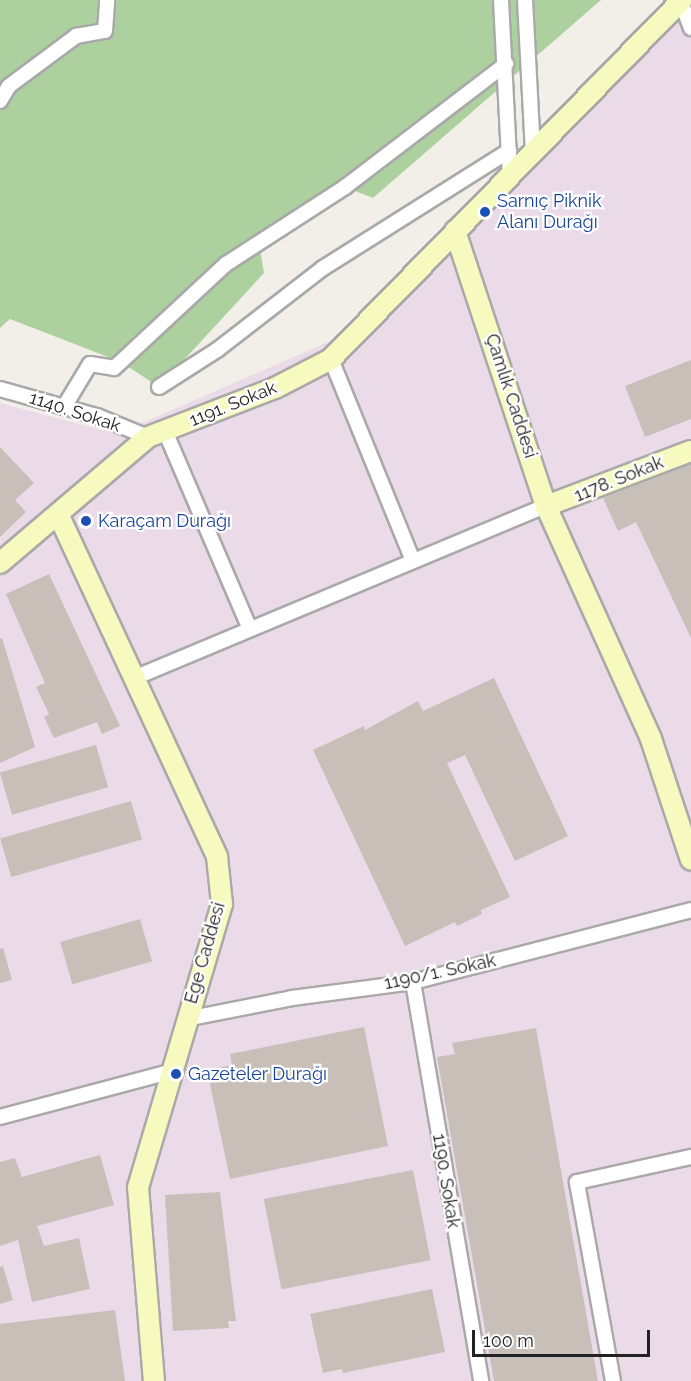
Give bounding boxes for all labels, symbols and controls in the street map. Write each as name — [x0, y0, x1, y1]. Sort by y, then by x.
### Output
place label: Sarnıç Piknik Alanı Durağı — [497, 191, 602, 234]
marker: Sarnıç Piknik Alanı Durağı — [478, 205, 492, 219]
street label: Çamlık Caddesi — [481, 331, 541, 461]
street label: 1191. Sokak — [186, 377, 280, 431]
street label: 1140. Sokak — [27, 387, 123, 437]
street label: 1178. Sokak — [571, 451, 667, 507]
place label: Karaçam Durağı — [98, 510, 231, 532]
marker: Karaçam Durağı — [79, 514, 93, 528]
street label: Ege Caddesi — [180, 900, 230, 1006]
street label: 1190/1. Sokak — [382, 950, 498, 994]
place label: Gazeteler Durağı — [188, 1063, 327, 1085]
marker: Gazeteler Durağı — [169, 1067, 183, 1081]
street label: 1190. Sokak — [428, 1132, 464, 1230]
scale bar — [475, 1318, 654, 1356]
text: 100 m — [483, 1330, 534, 1351]

